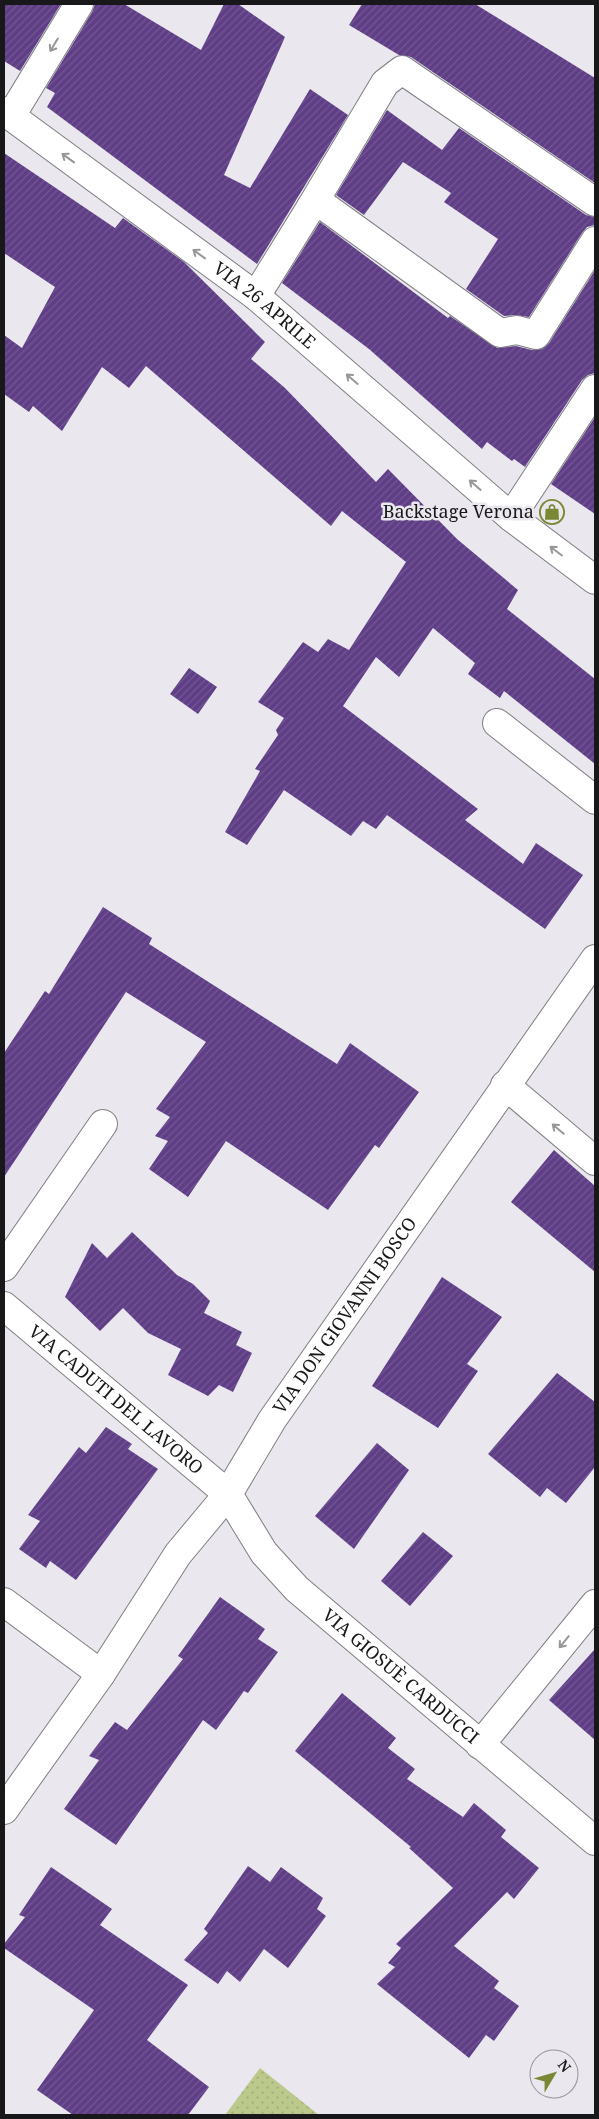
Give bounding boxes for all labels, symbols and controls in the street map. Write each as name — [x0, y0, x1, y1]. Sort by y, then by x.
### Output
one-way arrow — [48, 38, 58, 52]
one-way arrow — [62, 152, 75, 163]
one-way arrow — [192, 249, 206, 259]
street label: VIA 26 APRILE — [209, 256, 321, 353]
one-way arrow — [345, 373, 358, 384]
one-way arrow — [468, 479, 481, 491]
place label: Backstage Verona — [383, 499, 534, 523]
shop icon: Backstage Verona — [539, 499, 565, 525]
one-way arrow — [550, 545, 563, 556]
one-way arrow — [552, 1124, 565, 1135]
street label: VIA DON GIOVANNI BOSCO — [267, 1212, 422, 1418]
street label: VIA CADUTI DEL LAVORO — [24, 1319, 209, 1479]
street label: VIA GIOSUÈ CARDUCCI — [318, 1603, 484, 1749]
one-way arrow — [559, 1635, 570, 1648]
north arrow — [529, 2049, 579, 2099]
text: N — [554, 2055, 576, 2076]

